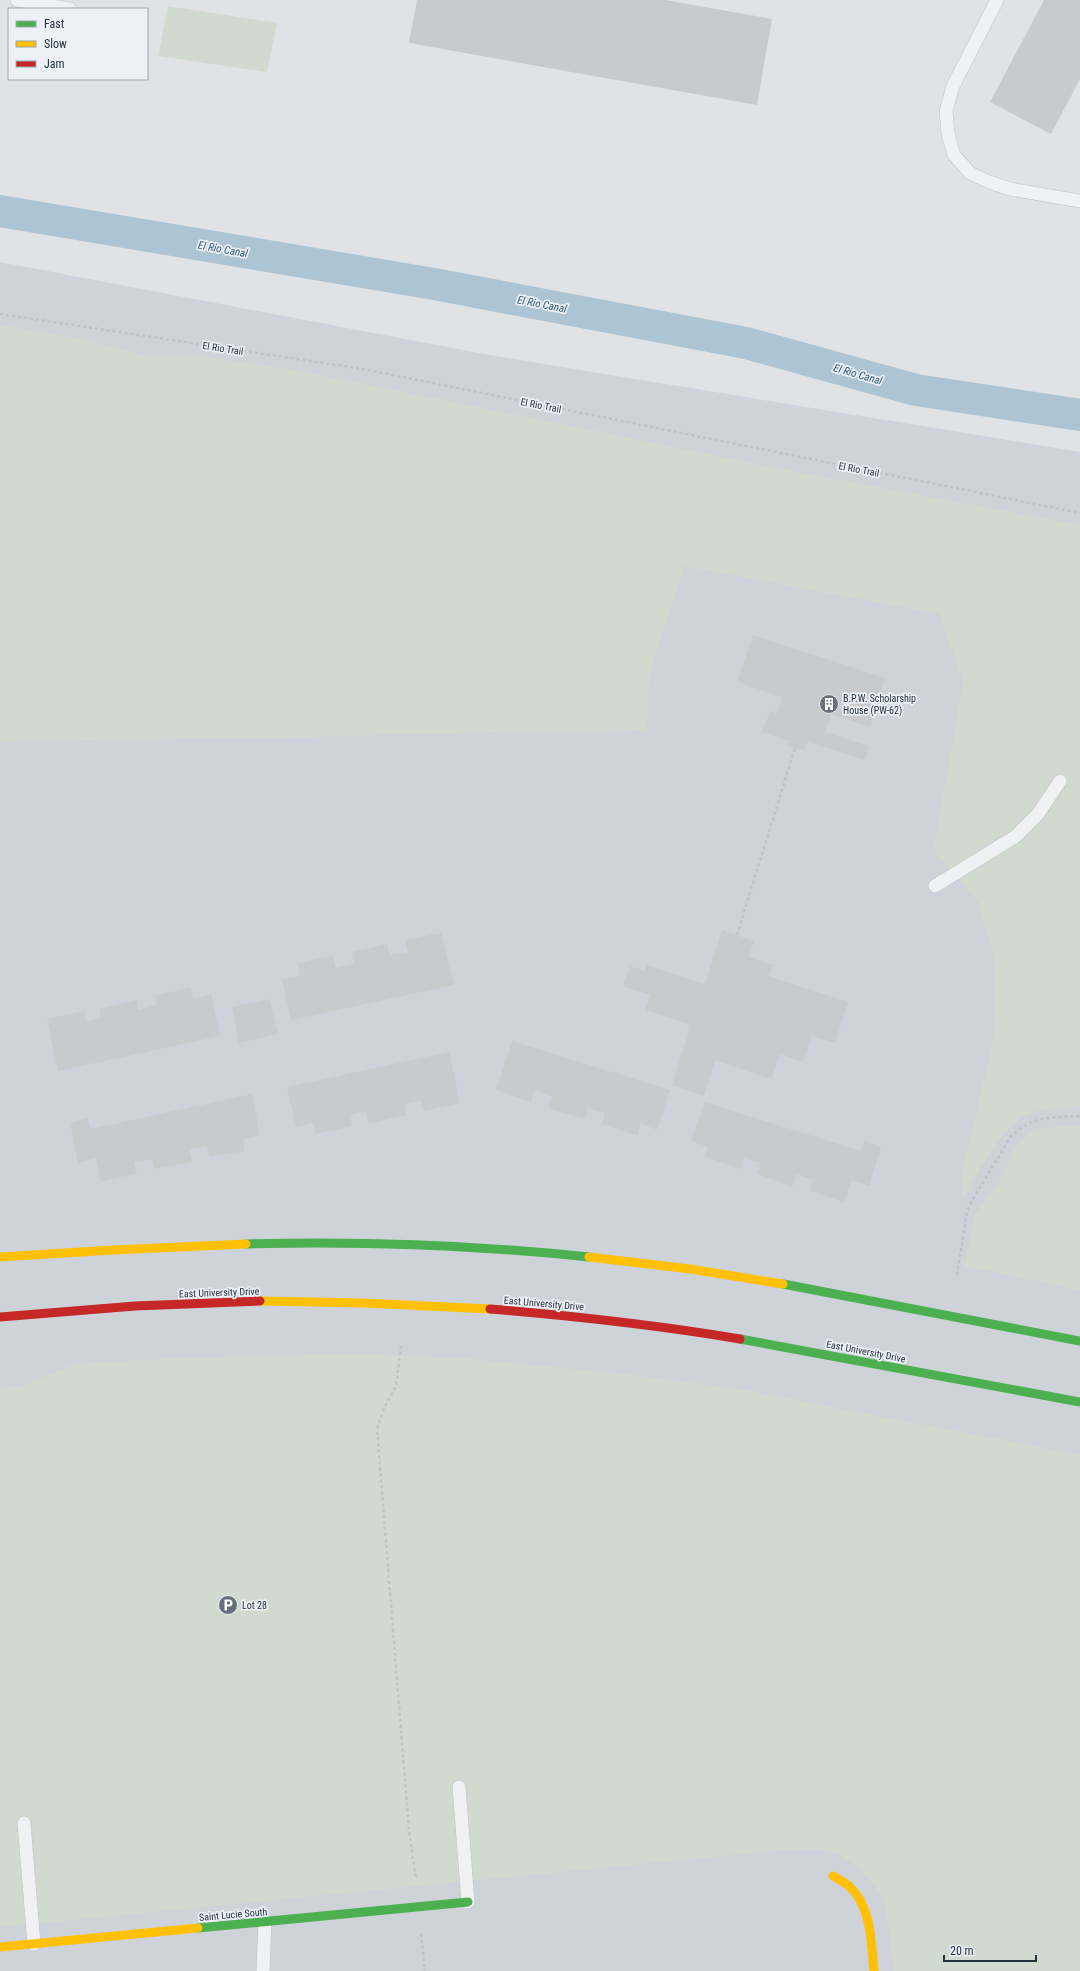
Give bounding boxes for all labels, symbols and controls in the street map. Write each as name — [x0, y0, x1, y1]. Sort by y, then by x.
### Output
legend — [8, 8, 148, 80]
text: Fast — [44, 17, 65, 31]
text: Slow — [44, 37, 67, 51]
text: Jam — [44, 57, 65, 71]
water label: El Rio Canal — [197, 239, 249, 260]
water label: El Rio Canal — [516, 293, 568, 316]
street label: El Rio Trail — [202, 340, 244, 357]
water label: El Rio Canal — [832, 361, 884, 388]
street label: El Rio Trail — [520, 396, 562, 415]
street label: El Rio Trail — [838, 460, 880, 479]
building icon: B.P.W. Scholarship House (PW-62) — [818, 693, 840, 715]
place label: B.P.W. Scholarship House (PW-62) — [843, 693, 916, 717]
street label: East University Drive — [179, 1286, 260, 1299]
street label: East University Drive — [503, 1295, 585, 1313]
street label: East University Drive — [825, 1338, 907, 1365]
parking icon: Lot 28 — [217, 1594, 239, 1616]
place label: Lot 28 — [242, 1600, 267, 1611]
street label: Saint Lucie South — [198, 1906, 268, 1923]
scale bar — [944, 1937, 1036, 1963]
text: 20 m — [950, 1944, 974, 1958]

